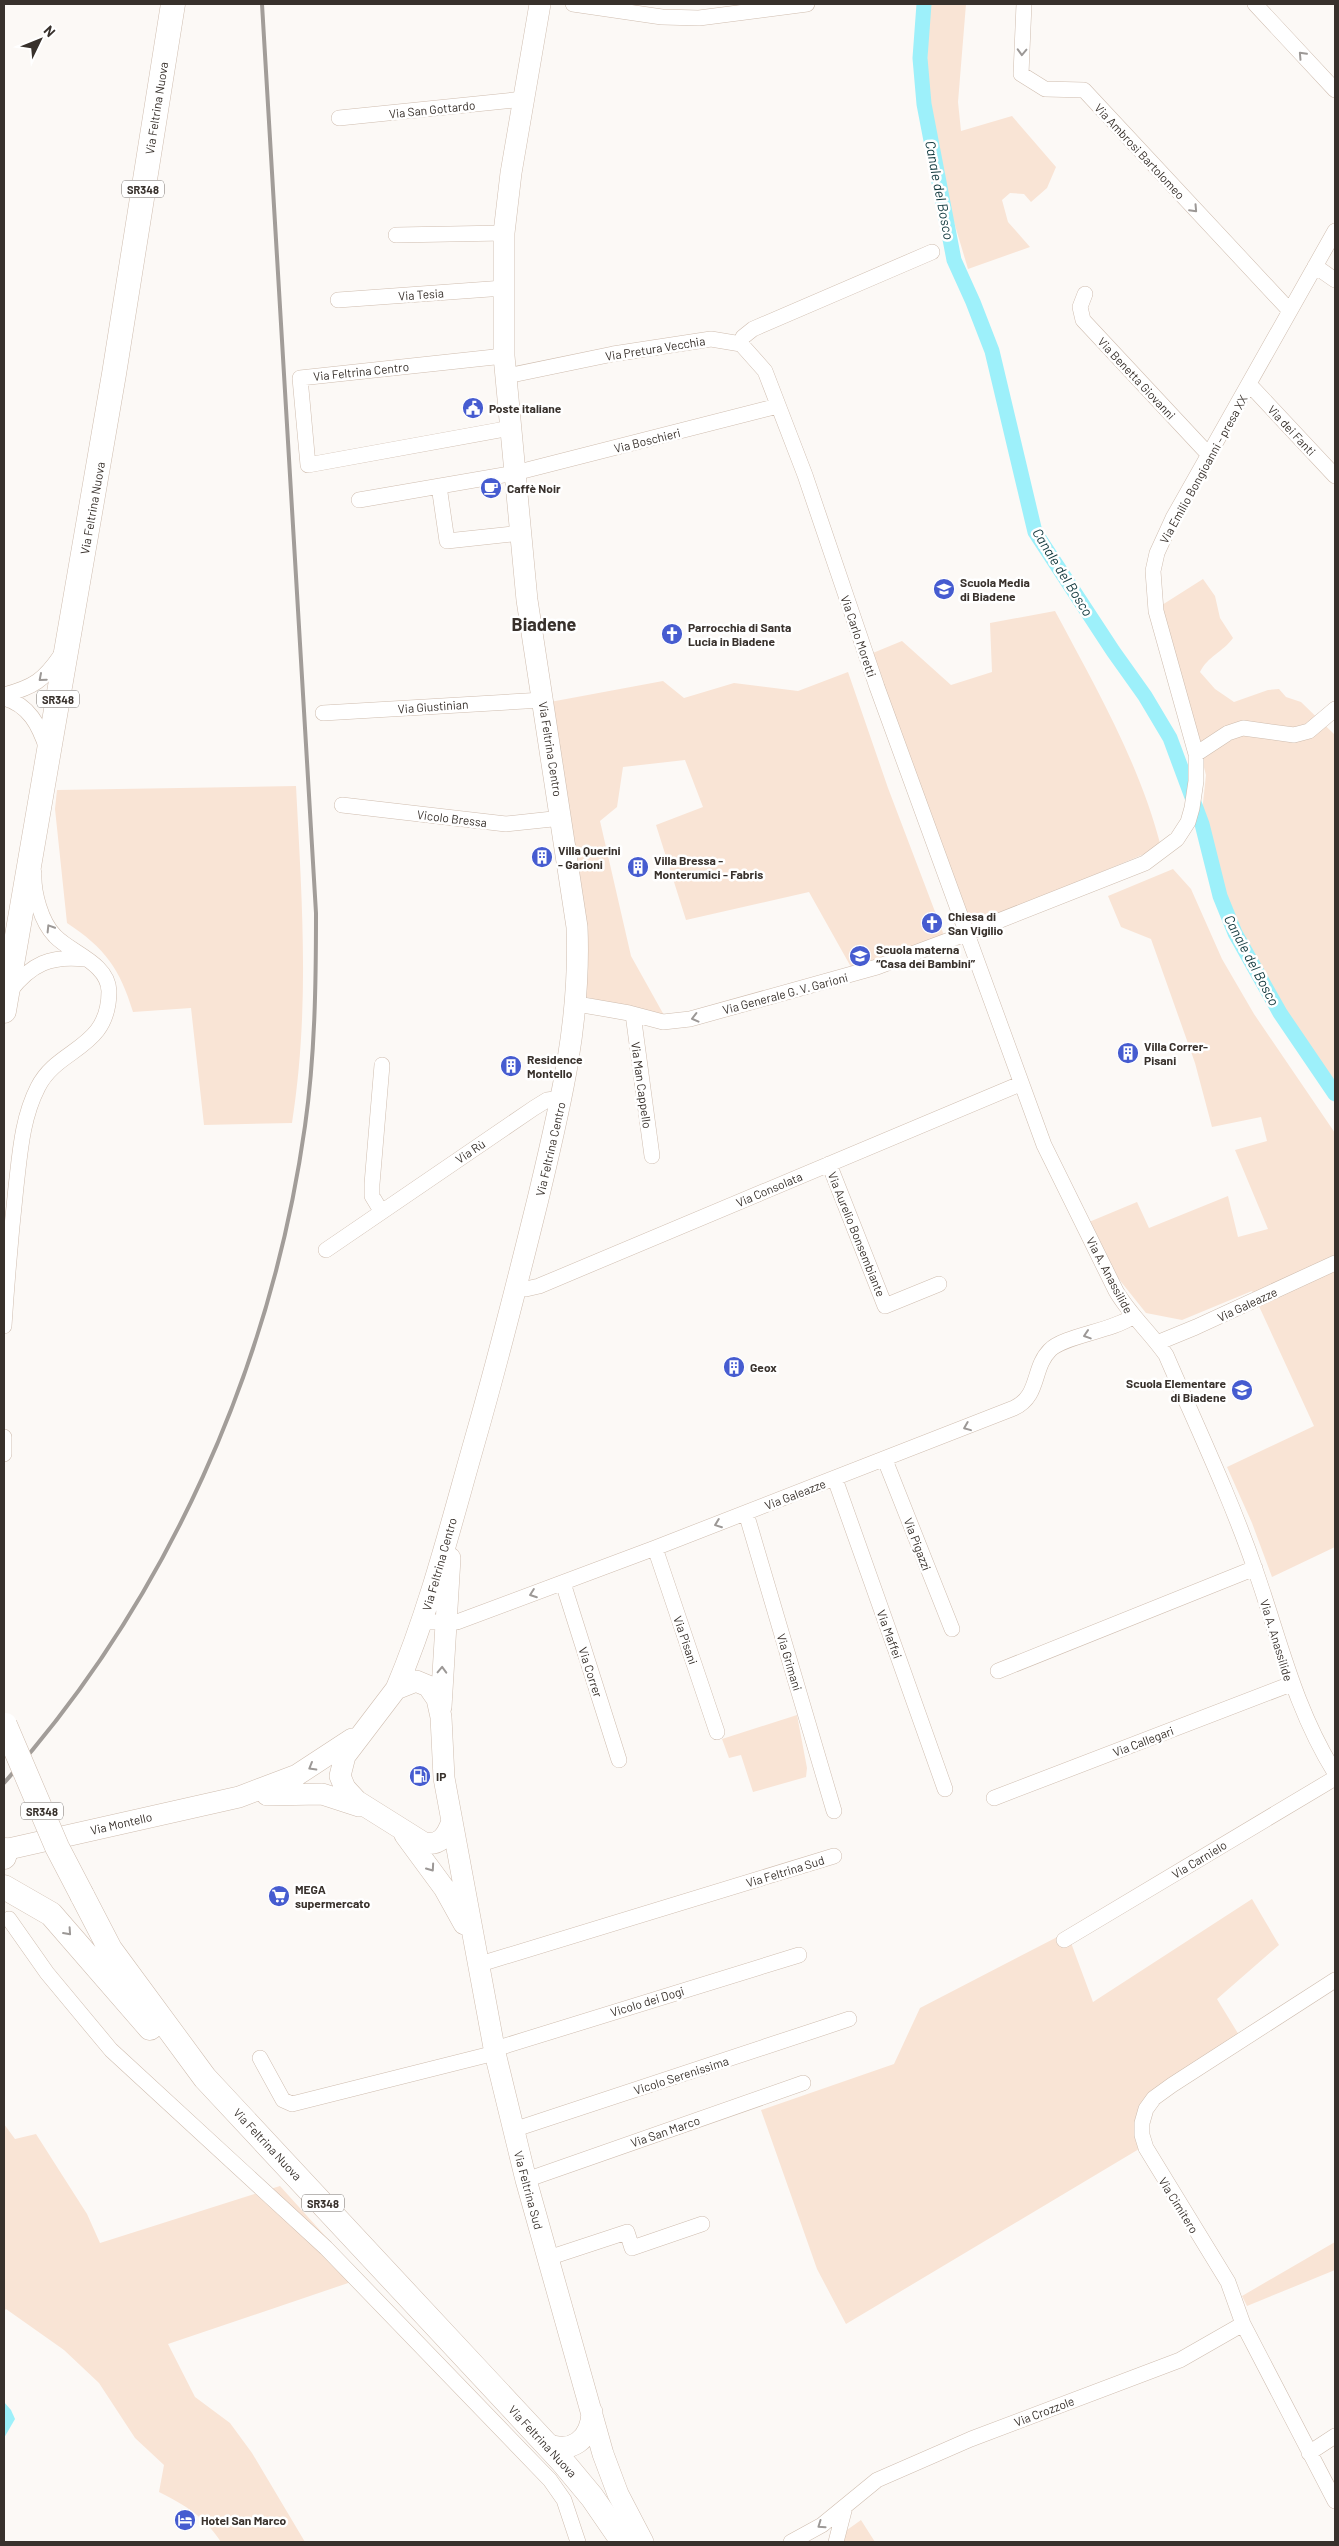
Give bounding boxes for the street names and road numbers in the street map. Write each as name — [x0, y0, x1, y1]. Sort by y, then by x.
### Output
street label: Via Feltrina Nuova — [142, 61, 170, 155]
street label: Via San Gottardo — [388, 98, 476, 120]
street label: Via Ambrosi Bartolomeo — [1092, 100, 1188, 202]
road number: SR348 — [122, 180, 164, 198]
street label: Via Tesia — [398, 285, 444, 303]
street label: Via Pretura Vecchia — [604, 333, 706, 363]
street label: Via Benetta Giovanni — [1095, 334, 1179, 422]
street label: Via Feltrina Centro — [312, 359, 410, 383]
street label: Via Emilio Bongioanni - presa XX — [1156, 392, 1250, 546]
street label: Via dei Fanti — [1265, 402, 1319, 458]
street label: Via Boschieri — [612, 425, 682, 455]
street label: Via Feltrina Nuova — [77, 461, 107, 555]
street label: Via Carlo Moretti — [838, 593, 880, 679]
road number: SR348 — [37, 691, 79, 708]
street label: Via Giustinian — [397, 697, 469, 715]
street label: Via Feltrina Centro — [537, 700, 565, 798]
street label: Vicolo Bressa — [416, 807, 488, 829]
street label: Via Generale G. V. Garioni — [721, 970, 849, 1016]
street label: Via Man Cappello — [629, 1041, 655, 1129]
street label: Via Feltrina Centro — [532, 1101, 568, 1197]
street label: Via Rù — [453, 1136, 487, 1166]
street label: Via Consolata — [734, 1169, 804, 1209]
street label: Via Aurelio Bonsembiante — [826, 1170, 888, 1298]
street label: Via A. Anassilide — [1084, 1234, 1136, 1316]
street label: Via Galeazze — [1215, 1284, 1279, 1324]
street label: Via Galeazze — [762, 1476, 828, 1512]
street label: Via Feltrina Centro — [419, 1516, 459, 1612]
street label: Via Pigazzi — [902, 1516, 934, 1572]
street label: Via A. Anassilide — [1258, 1597, 1296, 1683]
street label: Via Maffei — [875, 1608, 905, 1660]
street label: Via Pisani — [671, 1614, 701, 1666]
street label: Via Grimani — [775, 1632, 805, 1692]
street label: Via Correr — [576, 1645, 606, 1699]
street label: Via Callegari — [1111, 1723, 1175, 1759]
road number: SR348 — [21, 1802, 63, 1820]
street label: Via Montello — [89, 1809, 153, 1837]
street label: Via Carnielo — [1169, 1837, 1229, 1881]
street label: Via Feltrina Sud — [744, 1852, 826, 1890]
street label: Vicolo dei Dogi — [608, 1983, 686, 2019]
street label: Vicolo Serenissima — [632, 2053, 730, 2097]
street label: Via Feltrina Nuova — [231, 2105, 305, 2183]
street label: Via San Marco — [628, 2113, 702, 2149]
street label: Via Feltrina Sud — [512, 2149, 546, 2231]
street label: Via Cimitero — [1156, 2174, 1202, 2236]
road number: SR348 — [302, 2194, 344, 2212]
street label: Via Crozzole — [1012, 2393, 1076, 2429]
street label: Via Feltrina Nuova — [506, 2402, 580, 2480]

